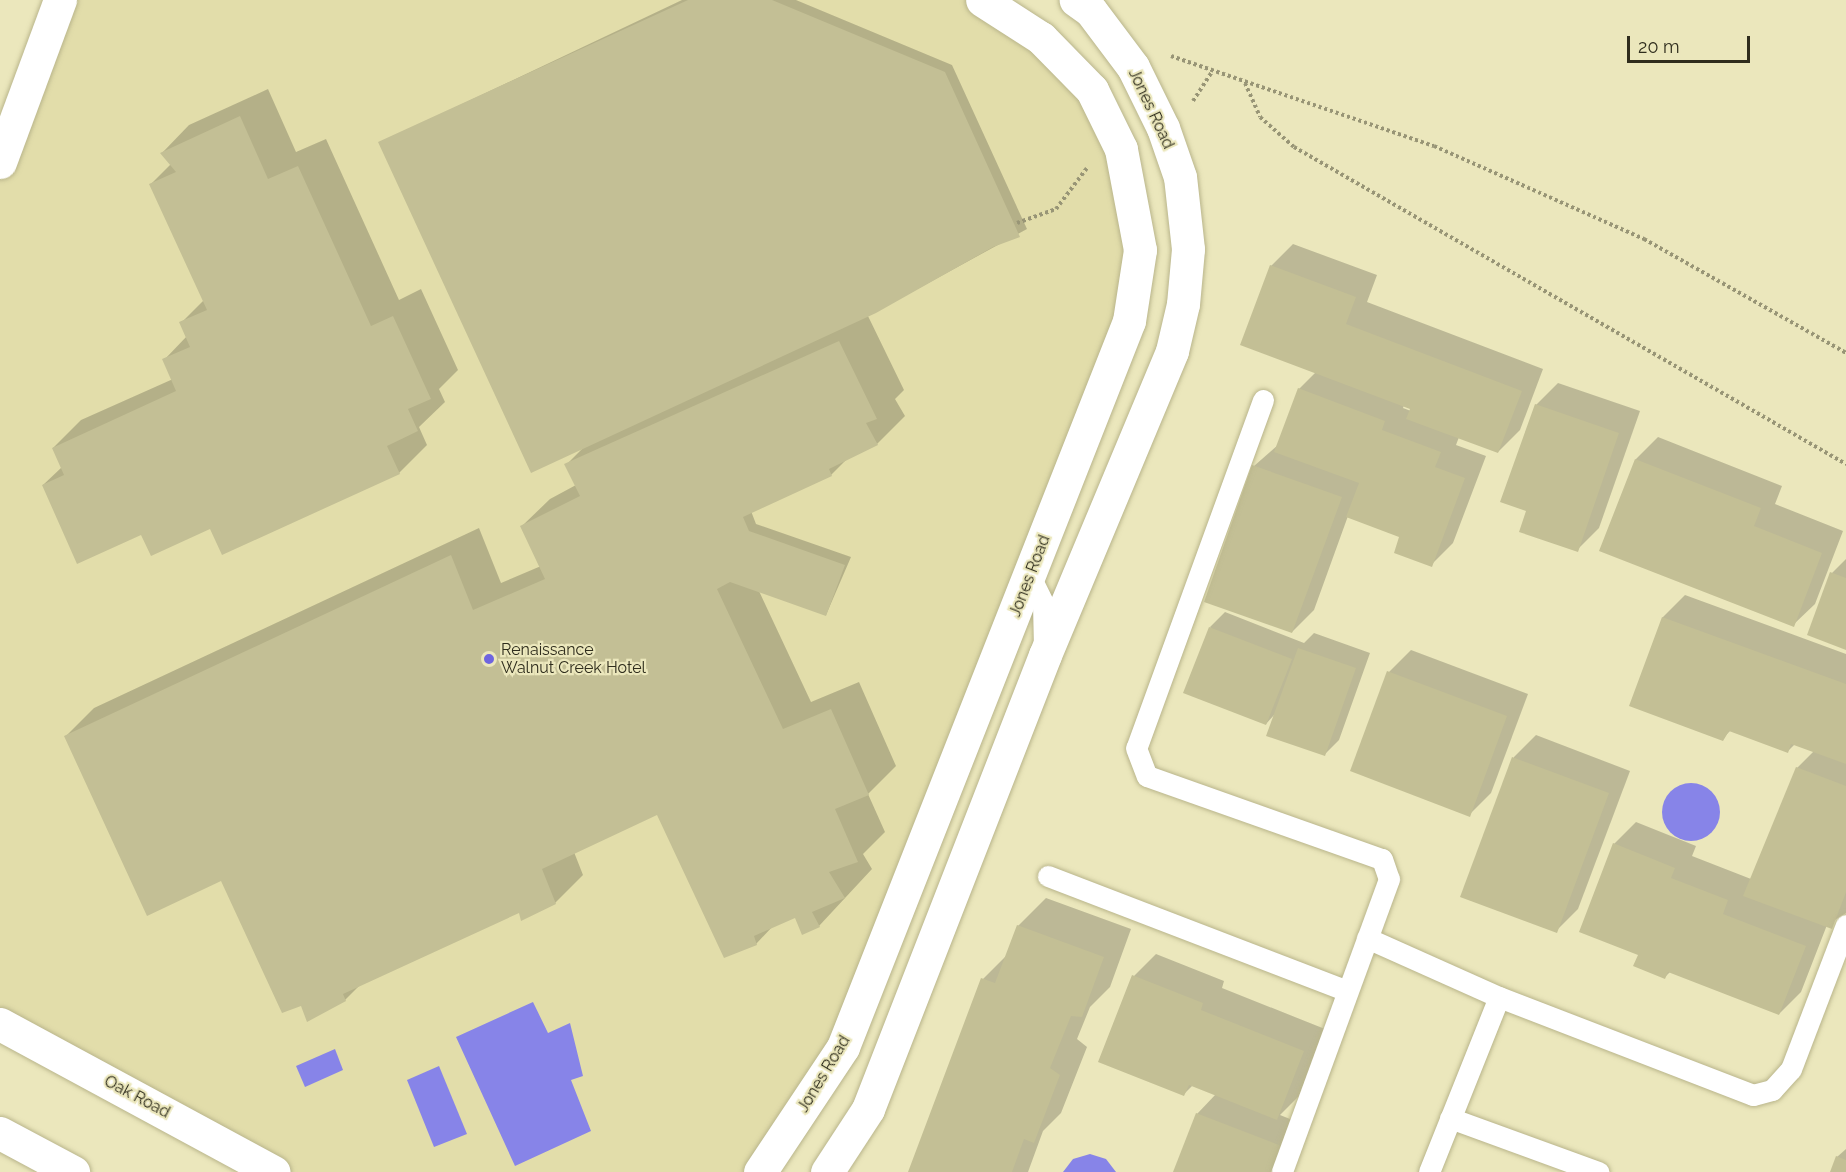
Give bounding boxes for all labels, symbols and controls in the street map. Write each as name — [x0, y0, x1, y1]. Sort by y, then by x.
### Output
scale bar — [1630, 24, 1753, 62]
text: 20 m — [1638, 36, 1680, 57]
street label: Jones Road — [1124, 66, 1178, 152]
street label: Jones Road — [1006, 532, 1054, 620]
place label: Renaissance Walnut Creek Hotel — [501, 640, 646, 678]
marker: Renaissance Walnut Creek Hotel — [482, 652, 496, 666]
street label: Jones Road — [794, 1032, 854, 1116]
street label: Oak Road — [101, 1072, 173, 1122]

